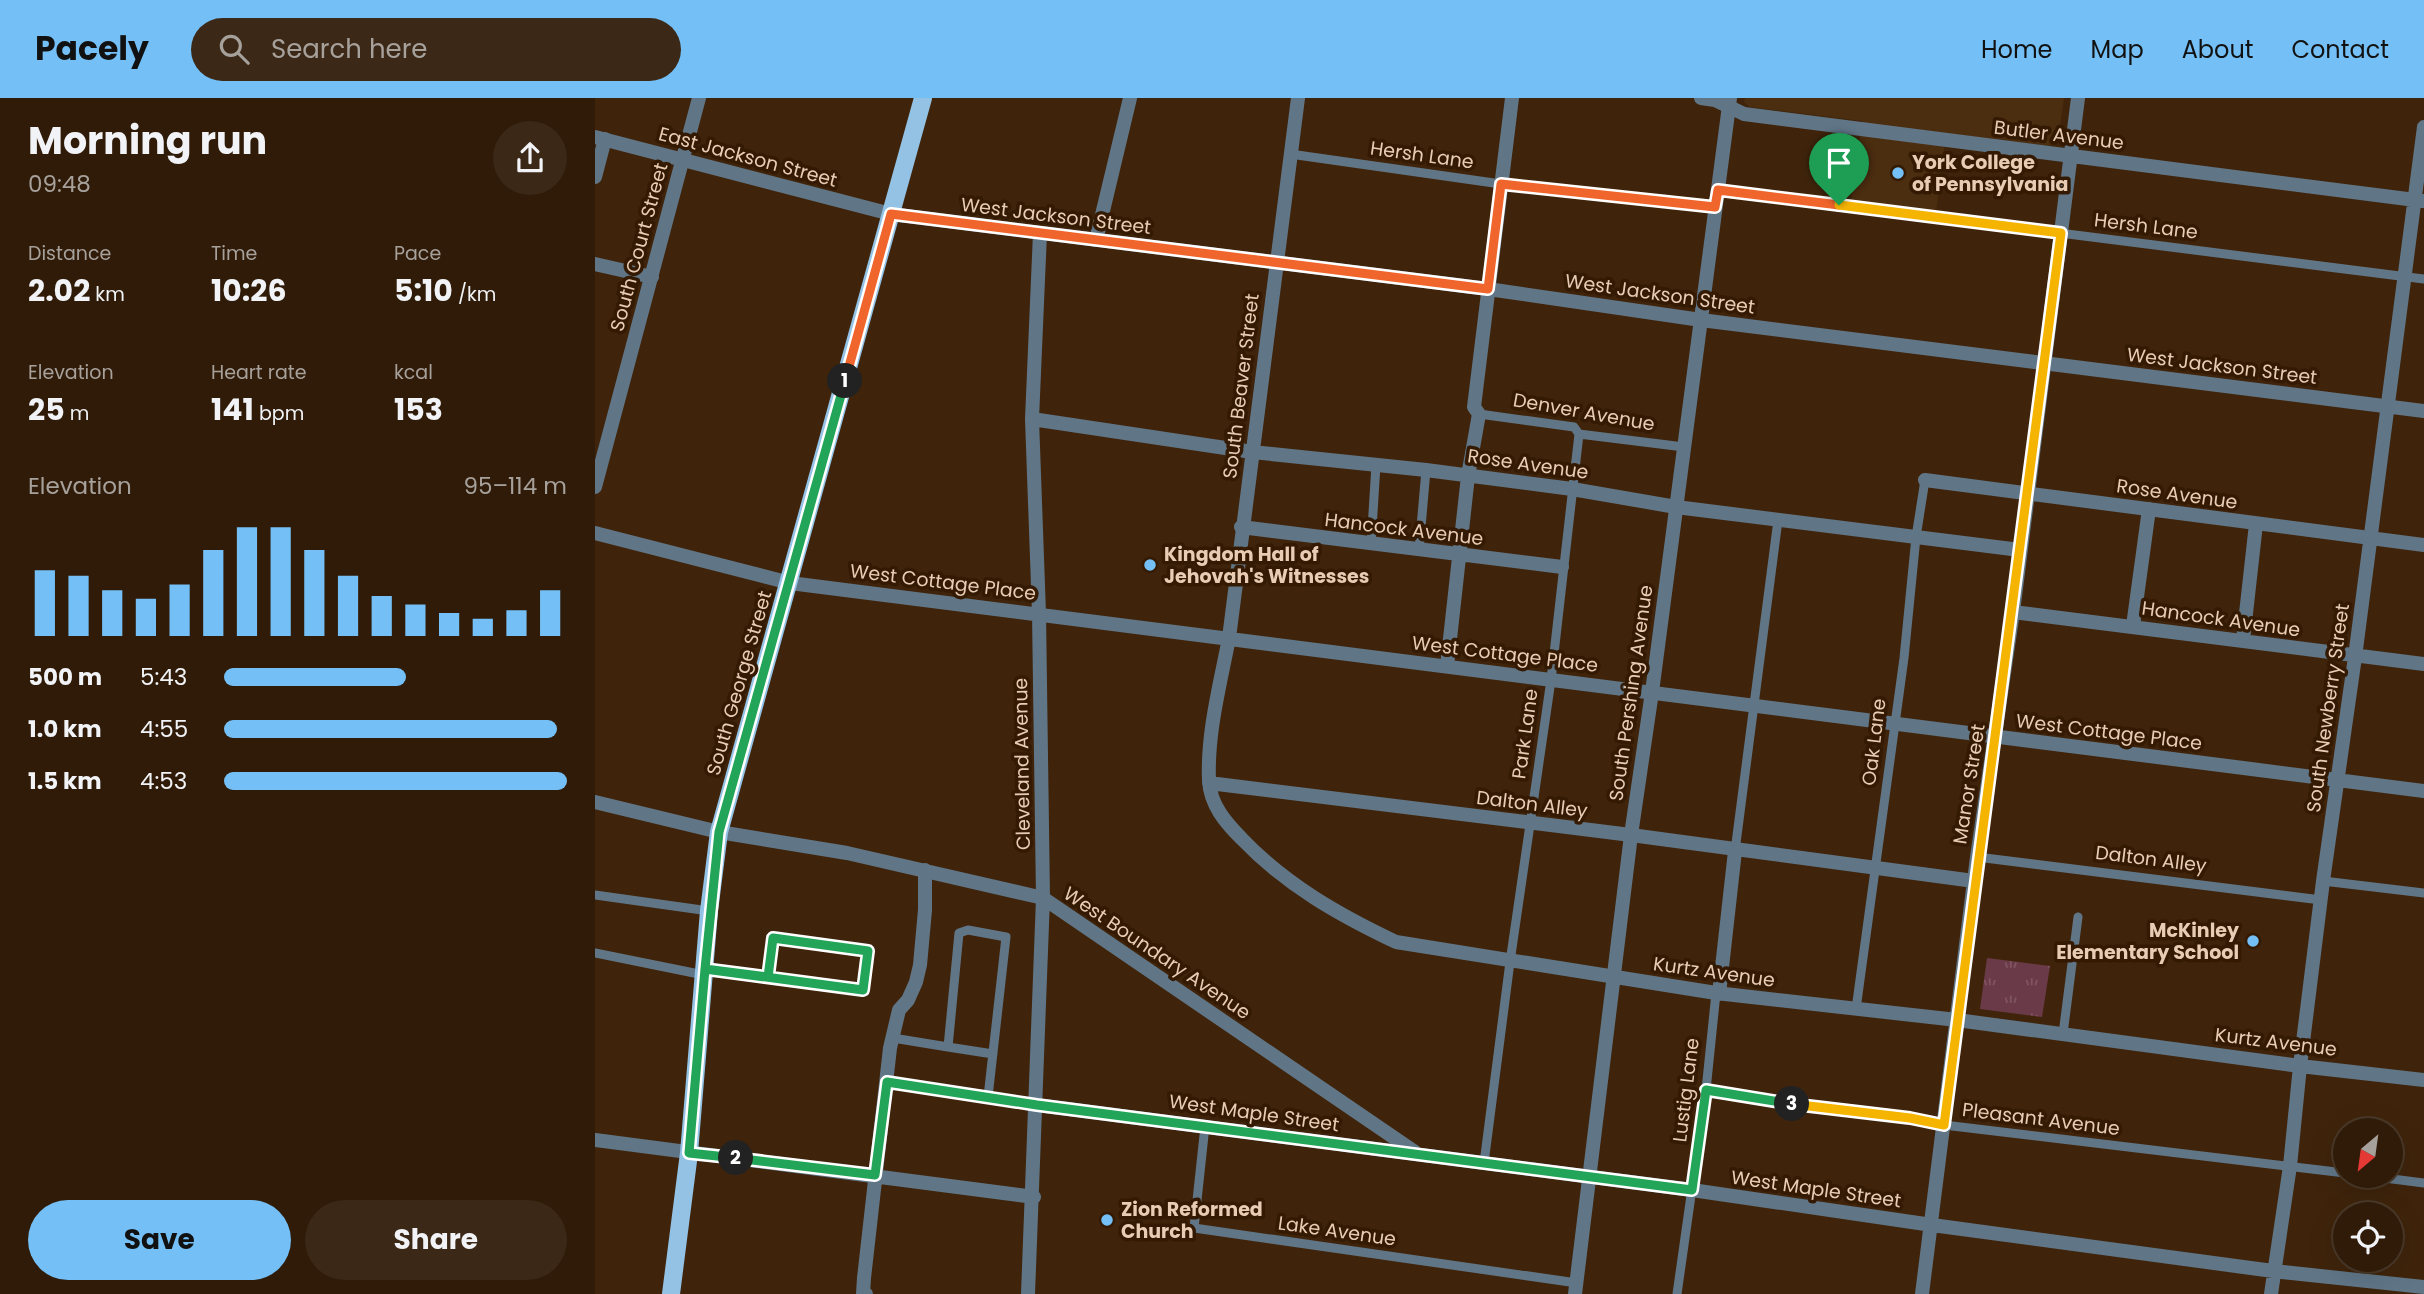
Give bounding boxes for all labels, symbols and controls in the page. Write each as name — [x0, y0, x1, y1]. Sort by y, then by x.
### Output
search box — [191, 18, 681, 81]
text: Pacely — [35, 25, 149, 72]
icon: search — [215, 30, 253, 68]
text: Search here — [271, 31, 428, 67]
text: Home — [1981, 33, 2053, 66]
text: Map — [2091, 33, 2144, 66]
text: About — [2182, 33, 2253, 66]
text: Contact — [2291, 33, 2389, 66]
text: Morning run — [28, 114, 267, 167]
street label: Butler Avenue — [1992, 114, 2126, 156]
street label: East Jackson Street — [656, 120, 840, 194]
button: share — [493, 121, 567, 195]
pin — [1809, 133, 1869, 205]
street label: Hersh Lane — [1369, 134, 1475, 176]
icon: arrive — [1820, 144, 1858, 182]
place label: York College of Pennsylvania — [1912, 149, 2068, 198]
street label: South Court Street — [604, 160, 674, 334]
marker: York College of Pennsylvania — [1890, 165, 1906, 181]
text: 09:48 — [28, 168, 91, 200]
street label: West Jackson Street — [959, 191, 1153, 241]
street label: Hersh Lane — [2093, 206, 2199, 246]
text: Distance — [28, 240, 111, 267]
text: Time — [211, 240, 257, 267]
text: Pace — [394, 240, 441, 267]
street label: West Jackson Street — [1563, 267, 1757, 321]
text: 2.02 — [28, 269, 90, 312]
text: 10:26 — [211, 269, 287, 312]
text: 5:10 — [394, 269, 453, 312]
text: km — [90, 281, 125, 308]
text: /km — [453, 281, 496, 308]
street label: South Beaver Street — [1216, 292, 1266, 480]
street label: West Jackson Street — [2125, 341, 2319, 391]
text: Elevation — [28, 359, 114, 386]
text: Heart rate — [211, 359, 306, 386]
text: kcal — [394, 359, 433, 386]
pin: 1 — [827, 364, 863, 398]
text: 1 — [841, 367, 848, 394]
street label: Denver Avenue — [1511, 386, 1657, 438]
text: 25 — [28, 388, 65, 431]
text: 141 — [211, 388, 254, 431]
text: 153 — [394, 388, 443, 431]
text: m — [65, 400, 89, 427]
text: bpm — [254, 400, 304, 427]
street label: Rose Avenue — [1466, 442, 1590, 486]
text: Elevation — [28, 470, 132, 502]
text: 95–114 m — [463, 470, 567, 502]
street label: Rose Avenue — [2115, 472, 2239, 516]
street label: Hancock Avenue — [1323, 506, 1485, 552]
place label: Kingdom Hall of Jehovah's Witnesses — [1164, 541, 1369, 590]
street label: West Cottage Place — [848, 557, 1038, 607]
marker: Kingdom Hall of Jehovah's Witnesses — [1142, 557, 1158, 573]
street label: South Pershing Avenue — [1602, 583, 1660, 803]
street label: South George Street — [700, 588, 778, 778]
street label: Hancock Avenue — [2140, 595, 2302, 643]
street label: South Newberry Street — [2300, 602, 2356, 814]
street label: West Cottage Place — [1410, 629, 1600, 679]
text: 500 m — [28, 661, 102, 693]
text: 5:43 — [140, 661, 187, 693]
street label: Cleveland Avenue — [1007, 678, 1037, 850]
street label: Park Lane — [1505, 687, 1545, 781]
street label: Oak Lane — [1855, 697, 1893, 787]
street label: West Cottage Place — [2014, 707, 2204, 757]
text: 1.0 km — [28, 713, 102, 745]
text: 4:55 — [140, 713, 188, 745]
street label: Manor Street — [1946, 722, 1992, 846]
text: 1.5 km — [28, 765, 102, 797]
text: 4:53 — [140, 765, 187, 797]
street label: Dalton Alley — [1475, 784, 1589, 824]
street label: Dalton Alley — [2094, 839, 2208, 879]
street label: West Boundary Avenue — [1058, 880, 1256, 1026]
place label: McKinley Elementary School — [2056, 917, 2240, 966]
marker: McKinley Elementary School — [2245, 933, 2261, 949]
street label: Kurtz Avenue — [1651, 950, 1777, 994]
street label: Kurtz Avenue — [2214, 1021, 2338, 1063]
street label: Lustig Lane — [1666, 1036, 1706, 1144]
pin: 3 — [1775, 1086, 1809, 1122]
street label: West Maple Street — [1167, 1088, 1341, 1138]
text: 3 — [1786, 1090, 1797, 1117]
street label: Pleasant Avenue — [1961, 1096, 2121, 1142]
north arrow — [2333, 1118, 2403, 1188]
map controls — [2333, 1118, 2403, 1272]
pin: 2 — [719, 1140, 753, 1176]
text: 2 — [730, 1144, 741, 1171]
street label: West Maple Street — [1729, 1164, 1903, 1214]
place label: Zion Reformed Church — [1121, 1196, 1263, 1245]
button: Save — [28, 1200, 291, 1280]
button: Share — [305, 1200, 567, 1280]
button: locate — [2333, 1202, 2403, 1272]
street label: Lake Avenue — [1276, 1209, 1398, 1253]
marker: Zion Reformed Church — [1099, 1212, 1115, 1228]

